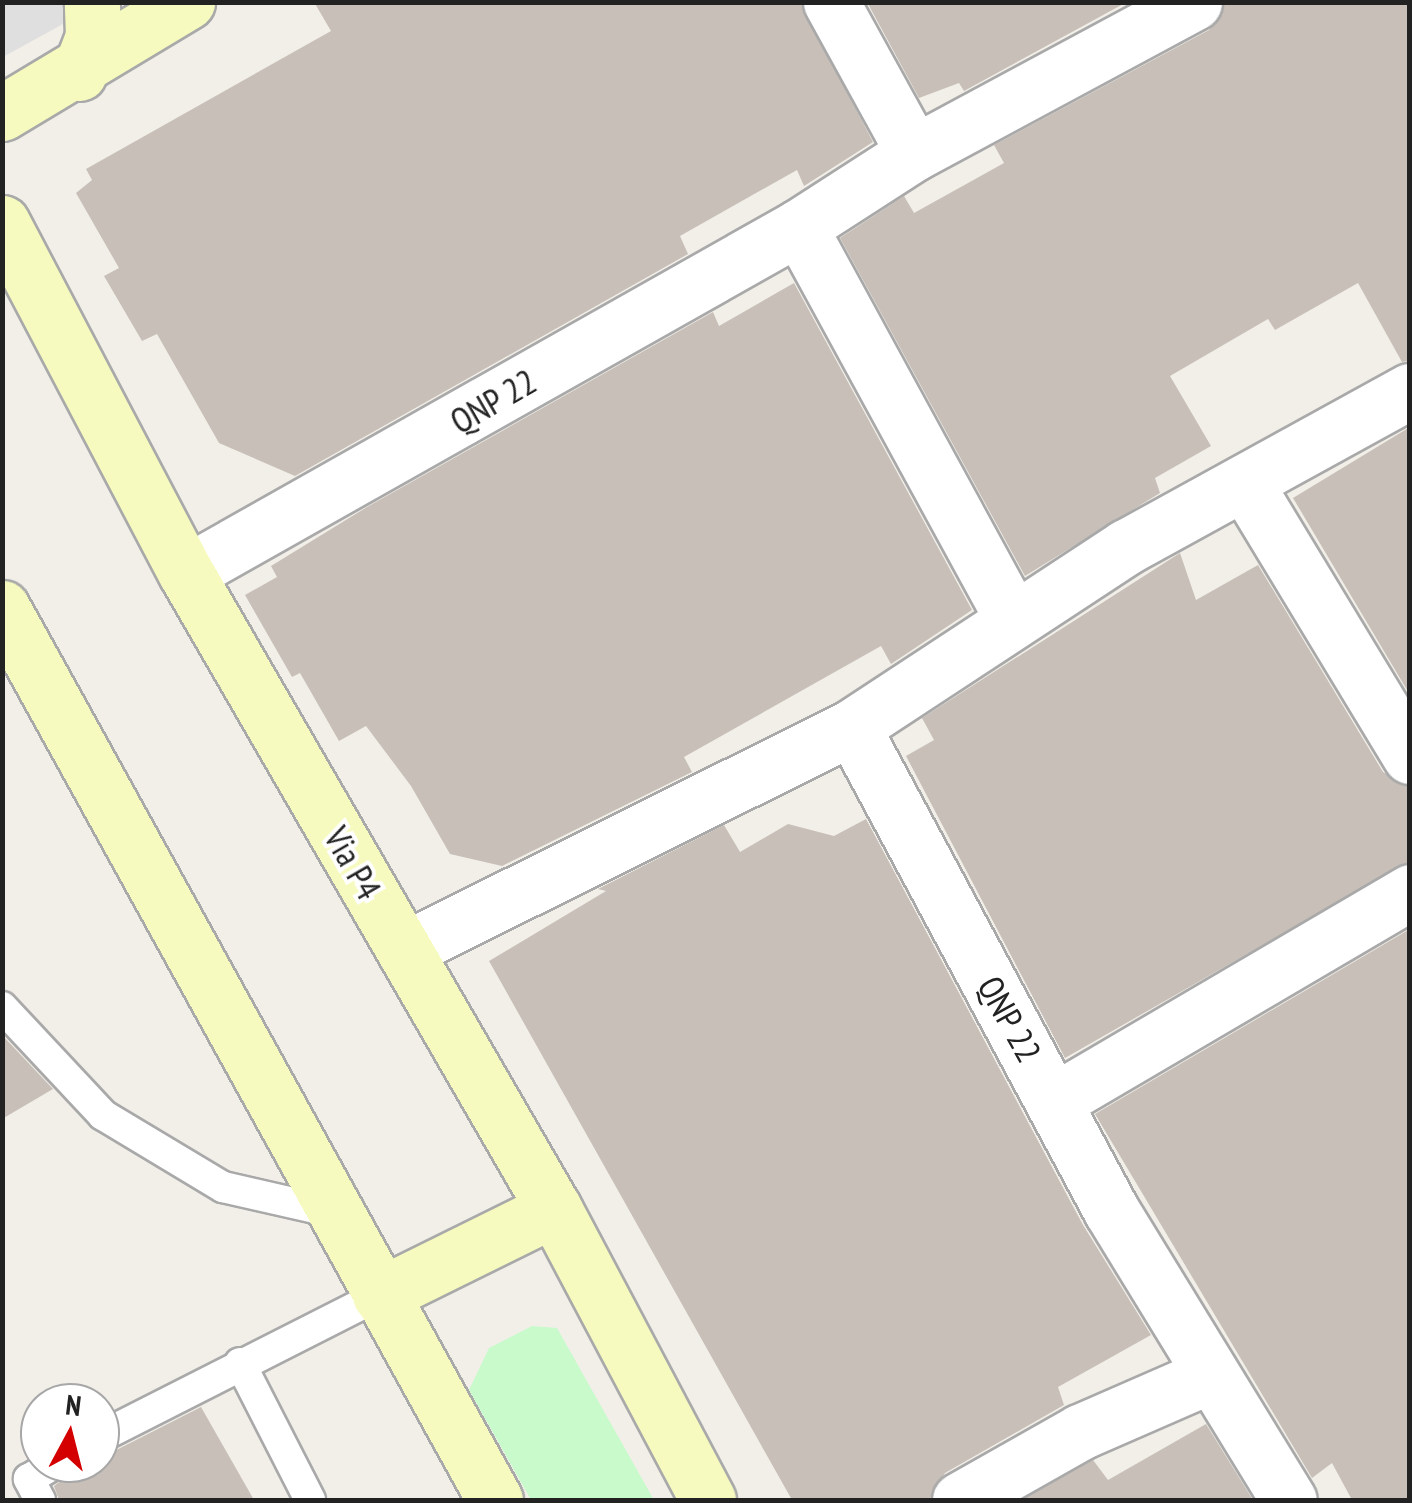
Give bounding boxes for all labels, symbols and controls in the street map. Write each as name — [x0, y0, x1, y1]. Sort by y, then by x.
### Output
street label: QNP 22 — [442, 360, 544, 442]
street label: Via P4 — [316, 819, 390, 907]
street label: QNP 22 — [969, 968, 1051, 1070]
north arrow — [20, 1383, 120, 1483]
text: N — [64, 1385, 83, 1424]

